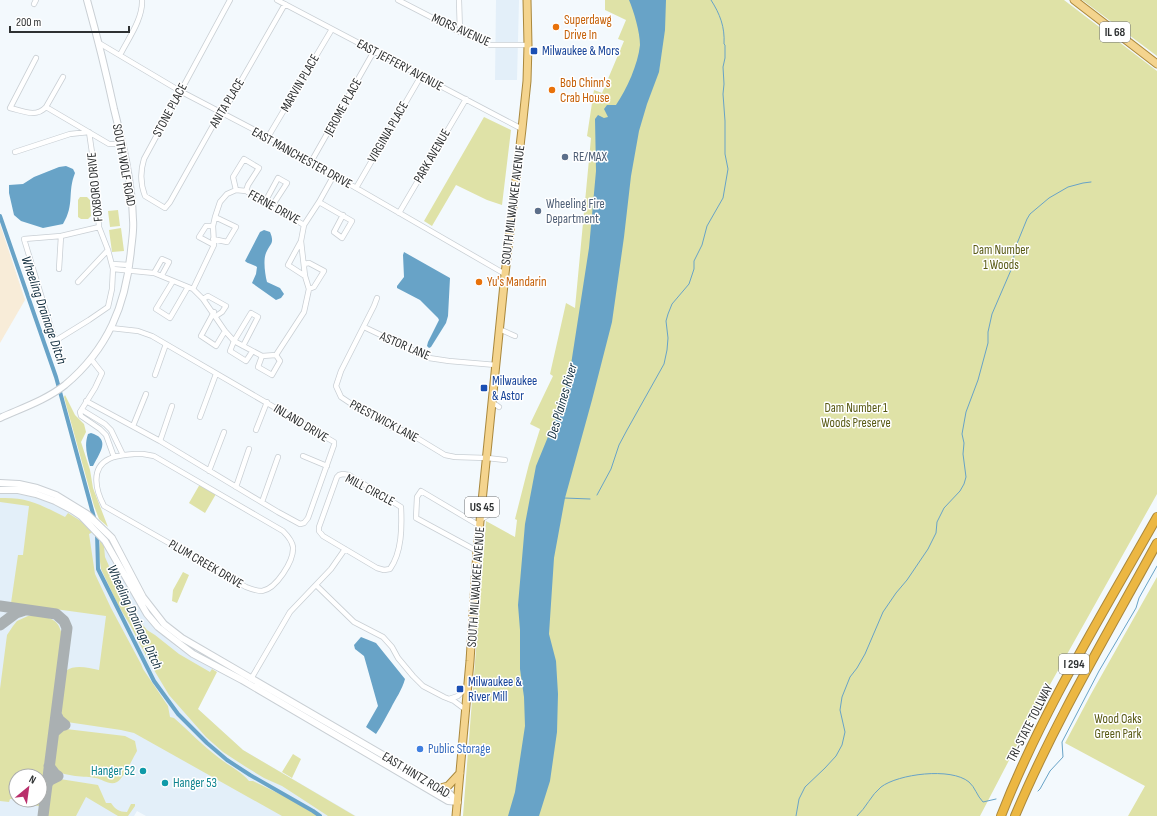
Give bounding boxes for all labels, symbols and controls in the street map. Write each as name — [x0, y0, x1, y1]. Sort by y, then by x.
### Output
scale bar — [10, 8, 129, 34]
street label: MORS AVENUE — [429, 10, 493, 50]
place label: Superdawg Drive In — [564, 12, 612, 43]
text: 200 m — [16, 15, 42, 30]
marker: Superdawg Drive In — [551, 22, 561, 32]
road number: IL 68 — [1100, 22, 1130, 42]
street label: EAST JEFFERY AVENUE — [354, 36, 446, 94]
place label: Milwaukee & Mors — [542, 43, 620, 59]
marker: Milwaukee & Mors — [529, 46, 539, 56]
street label: MARVIN PLACE — [277, 51, 323, 115]
street label: ANITA PLACE — [206, 75, 248, 131]
place label: Bob Chinn's Crab House — [560, 75, 611, 106]
street label: JEROME PLACE — [320, 76, 365, 139]
street label: STONE PLACE — [149, 80, 191, 140]
marker: Bob Chinn's Crab House — [547, 85, 557, 95]
street label: VIRGINIA PLACE — [364, 99, 412, 165]
street label: SOUTH WOLF ROAD — [109, 123, 139, 207]
street label: EAST MANCHESTER DRIVE — [249, 124, 355, 192]
street label: PARK AVENUE — [410, 126, 454, 186]
street label: SOUTH MILWAUKEE AVENUE — [498, 144, 528, 266]
place label: RE/MAX — [573, 149, 608, 165]
street label: FOXBORO DRIVE — [83, 152, 107, 222]
marker: RE/MAX — [560, 152, 570, 162]
street label: FERNE DRIVE — [245, 186, 303, 228]
place label: Wheeling Fire Department — [546, 196, 605, 227]
marker: Wheeling Fire Department — [533, 206, 543, 216]
park label: Dam Number 1 Woods — [973, 242, 1030, 273]
water label: Wheeling Drainage Ditch — [18, 254, 71, 366]
place label: Yu's Mandarin — [487, 274, 547, 290]
marker: Yu's Mandarin — [474, 277, 484, 287]
street label: ASTOR LANE — [377, 328, 433, 364]
water label: Des Plaines River — [543, 360, 581, 441]
place label: Milwaukee & Astor — [492, 373, 537, 404]
marker: Milwaukee & Astor — [479, 383, 489, 393]
street label: PRESTWICK LANE — [347, 396, 421, 446]
street label: INLAND DRIVE — [271, 400, 331, 446]
park label: Dam Number 1 Woods Preserve — [821, 400, 891, 431]
street label: MILL CIRCLE — [343, 470, 397, 510]
road number: US 45 — [465, 497, 499, 517]
street label: SOUTH MILWAUKEE AVENUE — [464, 526, 488, 648]
street label: PLUM CREEK DRIVE — [166, 536, 246, 592]
water label: Wheeling Drainage Ditch — [103, 562, 167, 672]
road number: I 294 — [1059, 654, 1089, 674]
place label: Milwaukee & River Mill — [468, 674, 522, 705]
street label: TRI-STATE TOLLWAY — [1003, 681, 1057, 765]
marker: Milwaukee & River Mill — [455, 684, 465, 694]
park label: Wood Oaks Green Park — [1094, 711, 1142, 742]
place label: Public Storage — [428, 741, 490, 757]
marker: Public Storage — [415, 744, 425, 754]
street label: EAST HINTZ ROAD — [379, 748, 453, 802]
place label: Hanger 52 — [91, 763, 135, 779]
marker: Hanger 52 — [138, 766, 148, 776]
north arrow — [8, 768, 48, 808]
text: N — [27, 773, 38, 787]
place label: Hanger 53 — [173, 775, 217, 791]
marker: Hanger 53 — [160, 778, 170, 788]

